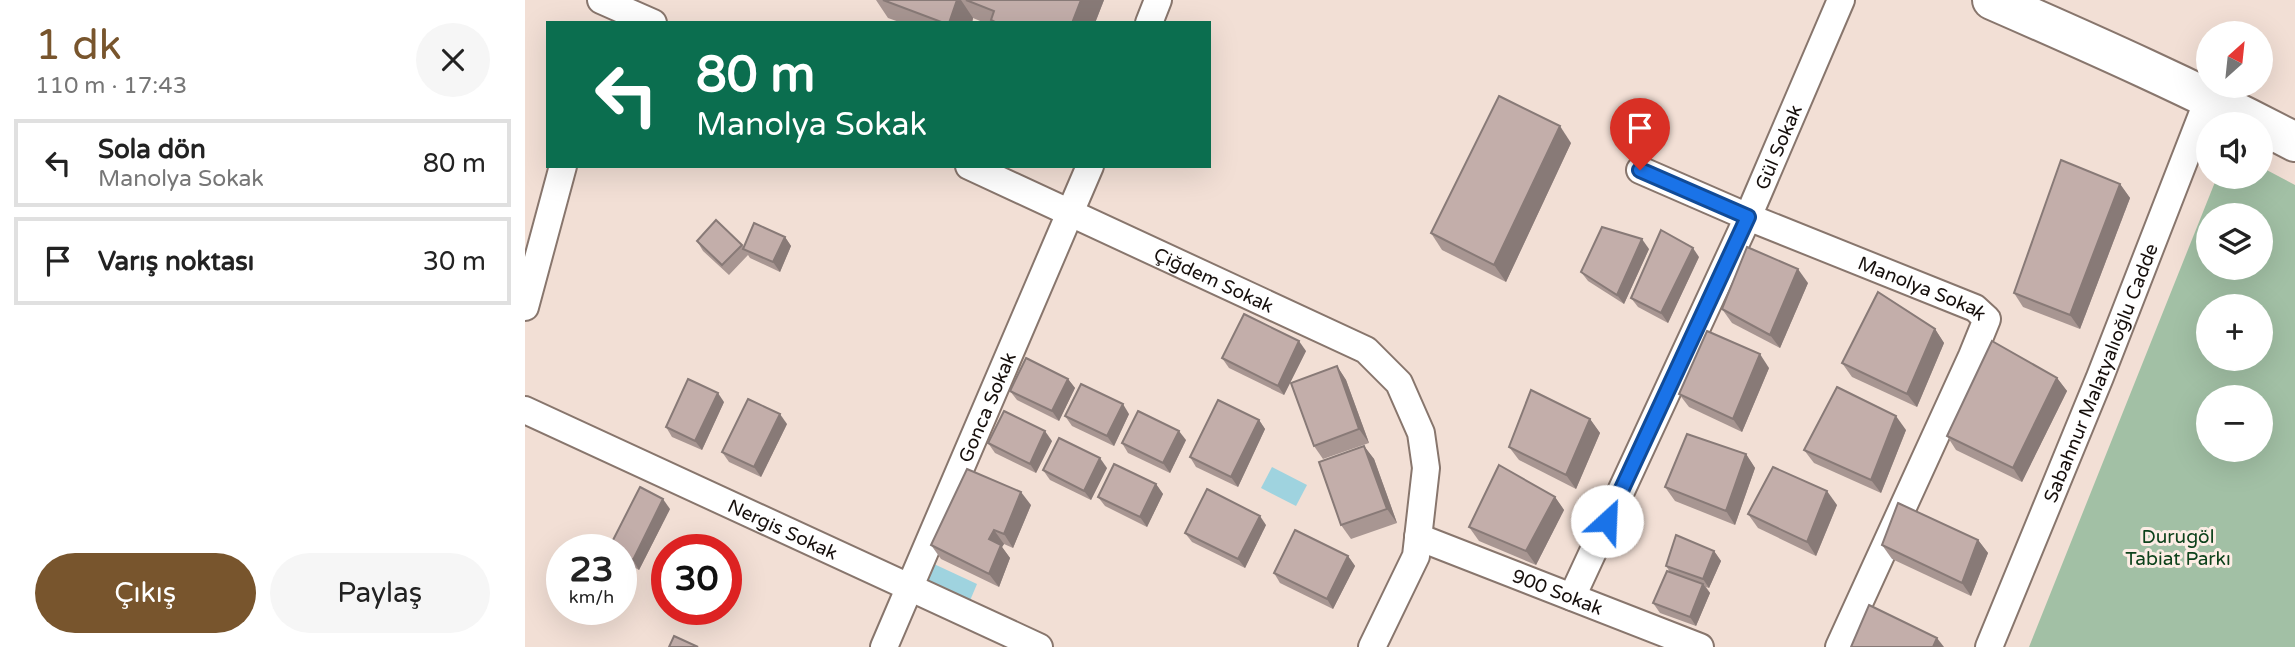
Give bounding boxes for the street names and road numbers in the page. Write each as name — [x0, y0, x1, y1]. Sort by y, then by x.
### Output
street label: Gül Sokak — [1751, 102, 1807, 193]
street label: Sabahnur Malatyalıoğlu Cadde — [2040, 240, 2163, 506]
street label: Çiğdem Sokak — [1150, 243, 1277, 318]
street label: Manolya Sokak — [1855, 252, 1991, 325]
street label: Gonca Sokak — [954, 349, 1021, 466]
street label: Nergis Sokak — [724, 495, 841, 565]
street label: 900 Sokak — [1509, 565, 1606, 620]

